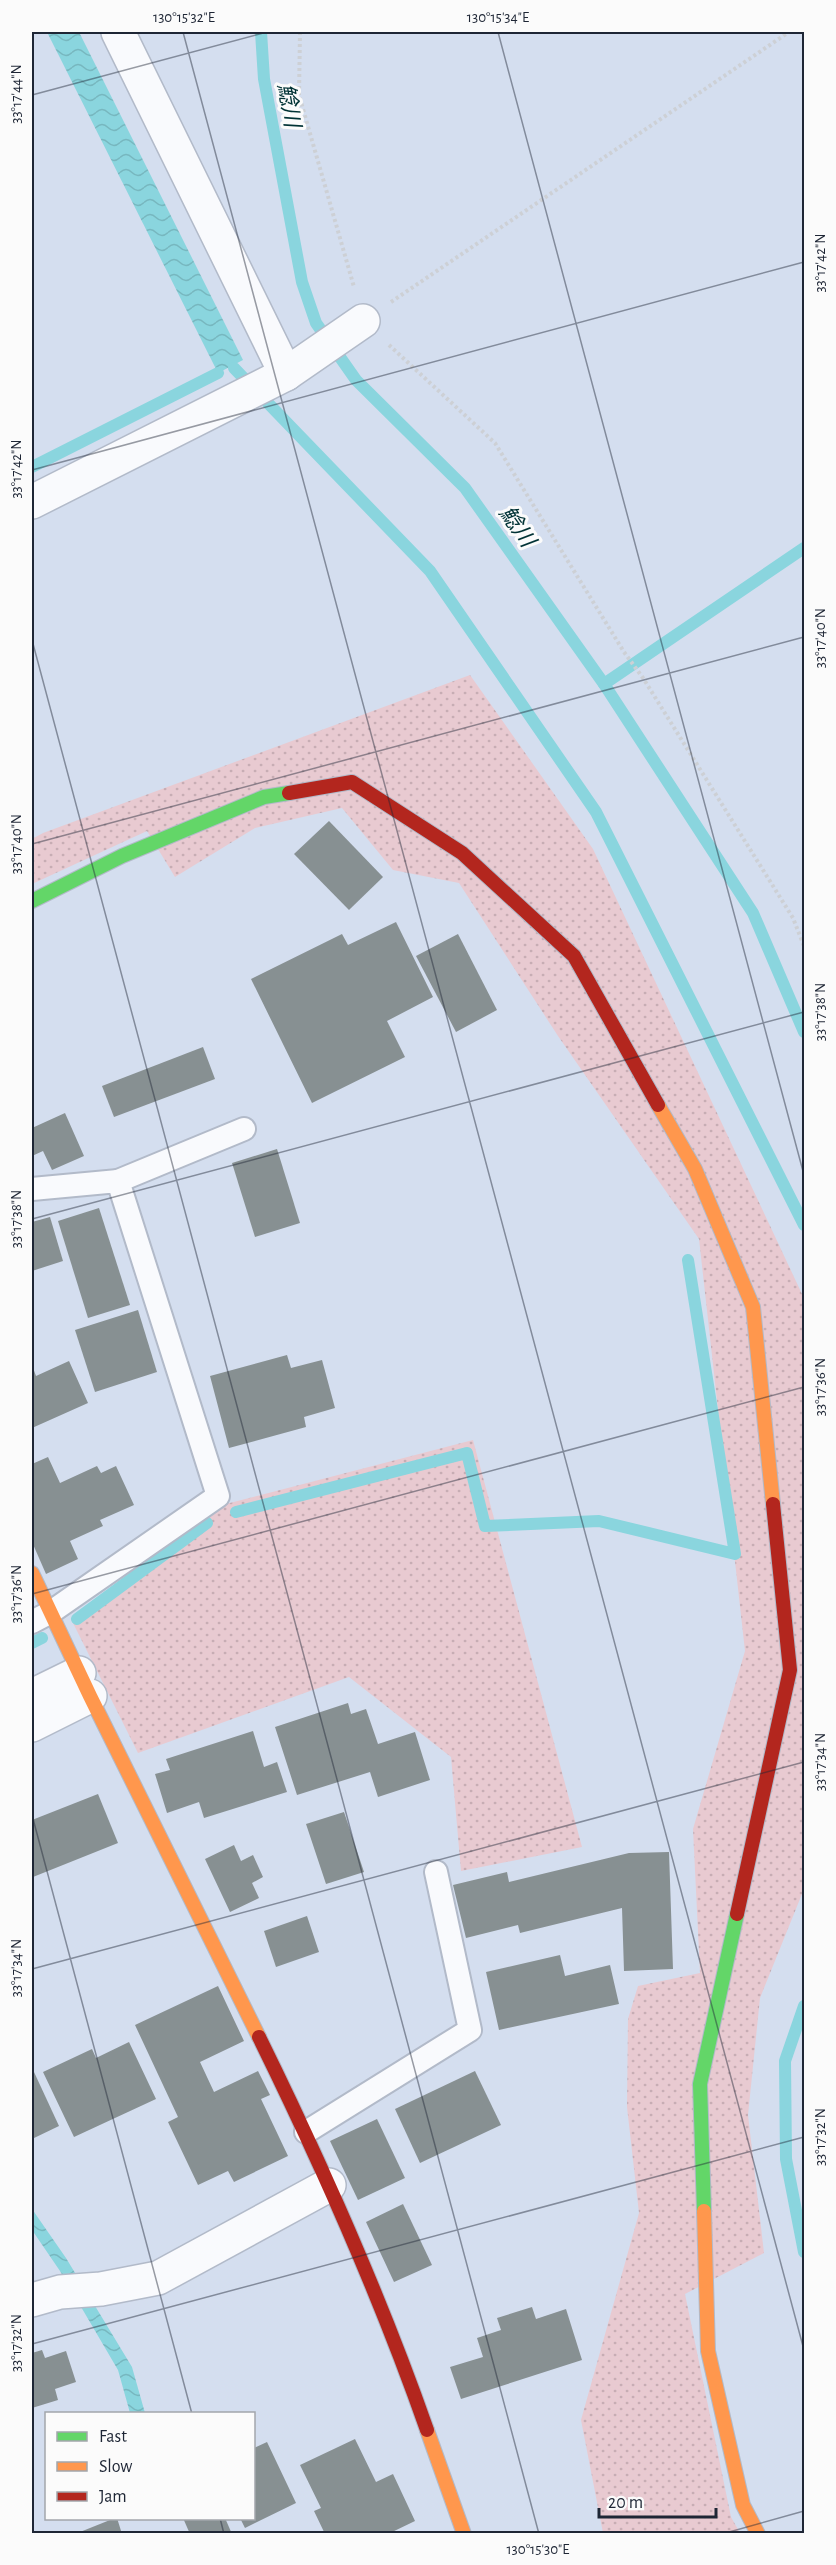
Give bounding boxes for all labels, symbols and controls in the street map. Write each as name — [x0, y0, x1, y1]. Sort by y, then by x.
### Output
text: 130°15'32"E — [153, 10, 215, 25]
text: 130°15'34"E — [467, 10, 529, 25]
text: 33°17'44"N — [9, 64, 24, 124]
water label: 鯰川 — [274, 81, 305, 131]
text: 33°17'42"N — [813, 233, 828, 293]
text: 33°17'42"N — [9, 439, 24, 499]
water label: 鯰川 — [496, 502, 541, 553]
text: 33°17'40"N — [813, 608, 828, 668]
text: 33°17'40"N — [9, 814, 24, 874]
text: 33°17'38"N — [813, 983, 828, 1041]
text: 33°17'38"N — [9, 1190, 24, 1248]
text: 33°17'36"N — [813, 1358, 828, 1416]
text: 33°17'36"N — [9, 1565, 24, 1623]
text: 33°17'34"N — [813, 1733, 828, 1791]
text: 33°17'34"N — [9, 1939, 24, 1997]
text: 33°17'32"N — [813, 2108, 828, 2166]
text: 33°17'32"N — [9, 2314, 24, 2372]
legend — [45, 2412, 255, 2520]
text: Fast — [99, 2428, 127, 2446]
text: Slow — [99, 2458, 132, 2476]
scale bar — [599, 2481, 716, 2519]
text: Jam — [99, 2488, 127, 2506]
text: 20 m — [608, 2494, 643, 2512]
text: 130°15'30"E — [506, 2542, 570, 2557]

